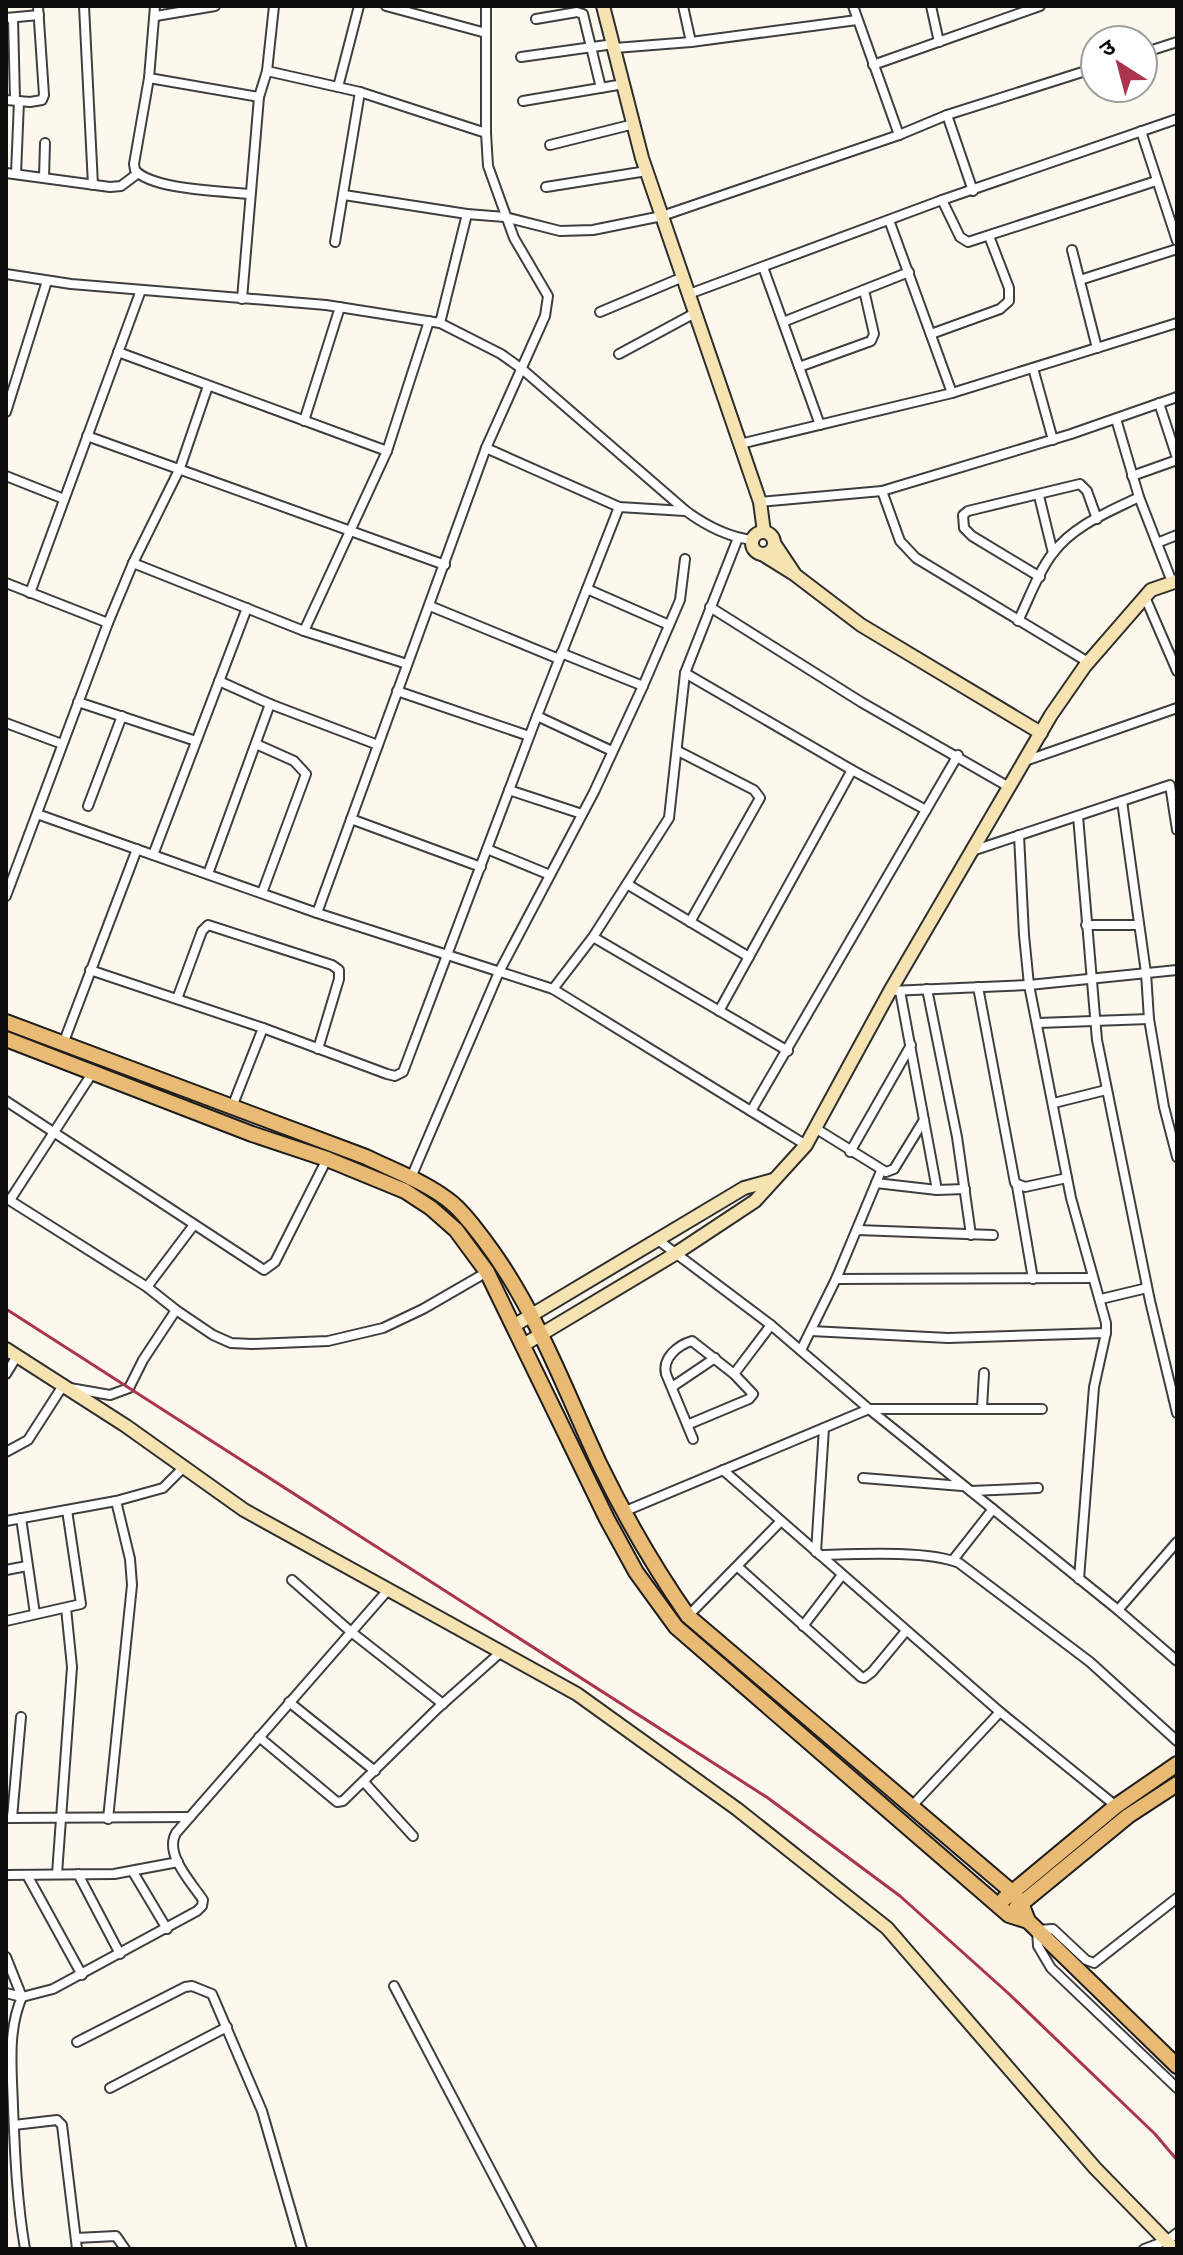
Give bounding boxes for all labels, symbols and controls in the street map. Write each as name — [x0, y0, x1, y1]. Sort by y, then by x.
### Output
north arrow — [1079, 24, 1159, 104]
text: उ — [1093, 31, 1124, 66]

